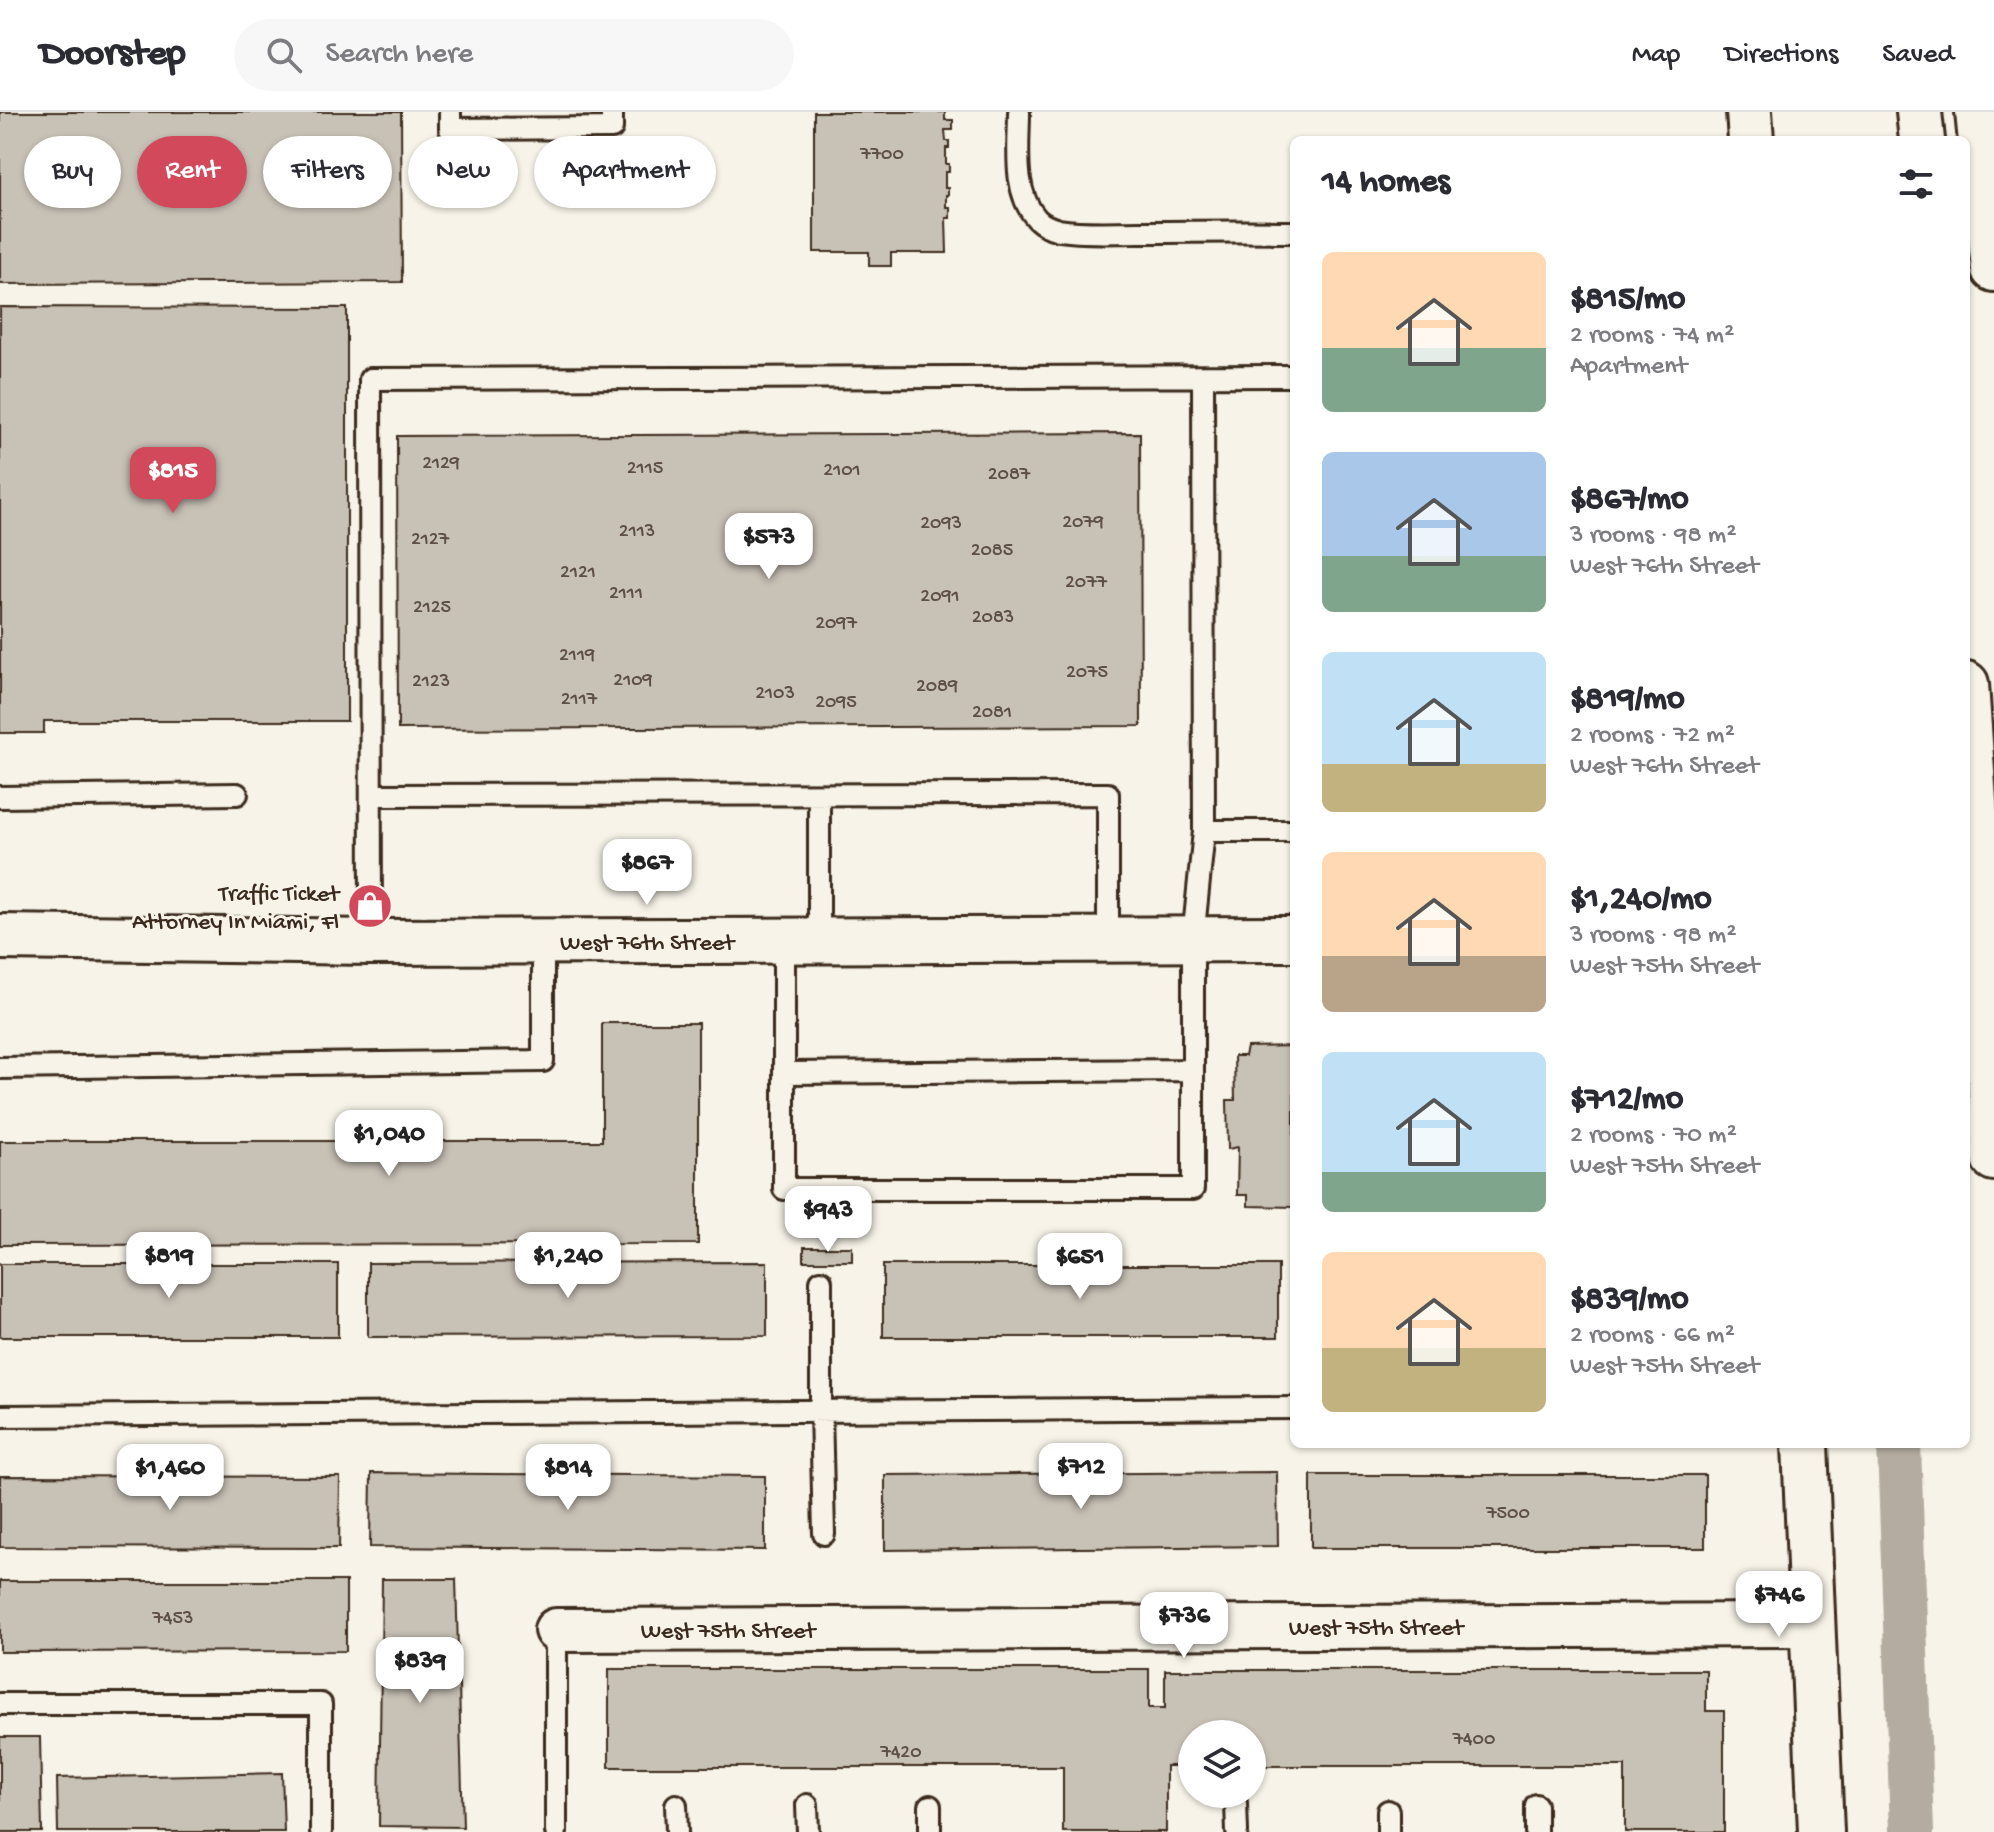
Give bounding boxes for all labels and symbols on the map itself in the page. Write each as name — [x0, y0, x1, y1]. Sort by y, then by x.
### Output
house number: 7700 — [859, 144, 904, 167]
pin: $815 — [126, 447, 220, 515]
house number: 2129 — [422, 453, 460, 476]
house number: 2115 — [627, 458, 663, 481]
house number: 2101 — [823, 460, 861, 483]
house number: 2087 — [988, 464, 1031, 487]
house number: 2079 — [1062, 512, 1104, 535]
pin: $573 — [722, 513, 816, 581]
house number: 2093 — [920, 513, 962, 536]
house number: 2113 — [619, 521, 655, 544]
house number: 2127 — [411, 529, 450, 552]
house number: 2085 — [971, 540, 1013, 563]
house number: 2121 — [560, 562, 596, 585]
house number: 2077 — [1065, 572, 1108, 595]
house number: 2111 — [609, 583, 643, 606]
house number: 2091 — [920, 586, 960, 609]
house number: 2125 — [413, 597, 451, 620]
house number: 2083 — [972, 607, 1014, 630]
house number: 2097 — [815, 613, 857, 636]
house number: 2119 — [559, 645, 595, 668]
house number: 2075 — [1066, 662, 1108, 685]
house number: 2109 — [613, 670, 653, 693]
house number: 2123 — [412, 671, 450, 694]
house number: 2089 — [916, 676, 958, 699]
house number: 2103 — [755, 683, 795, 706]
house number: 2117 — [561, 689, 598, 712]
house number: 2095 — [815, 692, 857, 715]
house number: 2081 — [972, 702, 1012, 725]
pin: $867 — [600, 839, 694, 907]
place label: Traffic Ticket Attorney In Miami, Fl — [132, 881, 341, 938]
shop icon: Traffic Ticket Attorney In Miami, Fl — [346, 882, 394, 930]
street label: West 76th Street — [560, 930, 736, 959]
pin: $1,040 — [324, 1110, 454, 1178]
pin: $943 — [781, 1186, 875, 1254]
pin: $819 — [122, 1232, 216, 1300]
pin: $1,240 — [503, 1232, 633, 1300]
pin: $651 — [1033, 1233, 1127, 1301]
pin: $712 — [1034, 1443, 1128, 1511]
pin: $1,460 — [105, 1444, 235, 1512]
pin: $814 — [521, 1444, 615, 1512]
house number: 7500 — [1485, 1503, 1530, 1526]
pin: $746 — [1732, 1571, 1826, 1639]
pin: $736 — [1137, 1592, 1231, 1660]
house number: 7453 — [152, 1608, 193, 1631]
street label: West 75th Street — [1289, 1615, 1465, 1644]
street label: West 75th Street — [641, 1618, 817, 1647]
pin: $839 — [373, 1637, 467, 1705]
house number: 7400 — [1452, 1729, 1495, 1752]
house number: 7420 — [879, 1742, 922, 1765]

